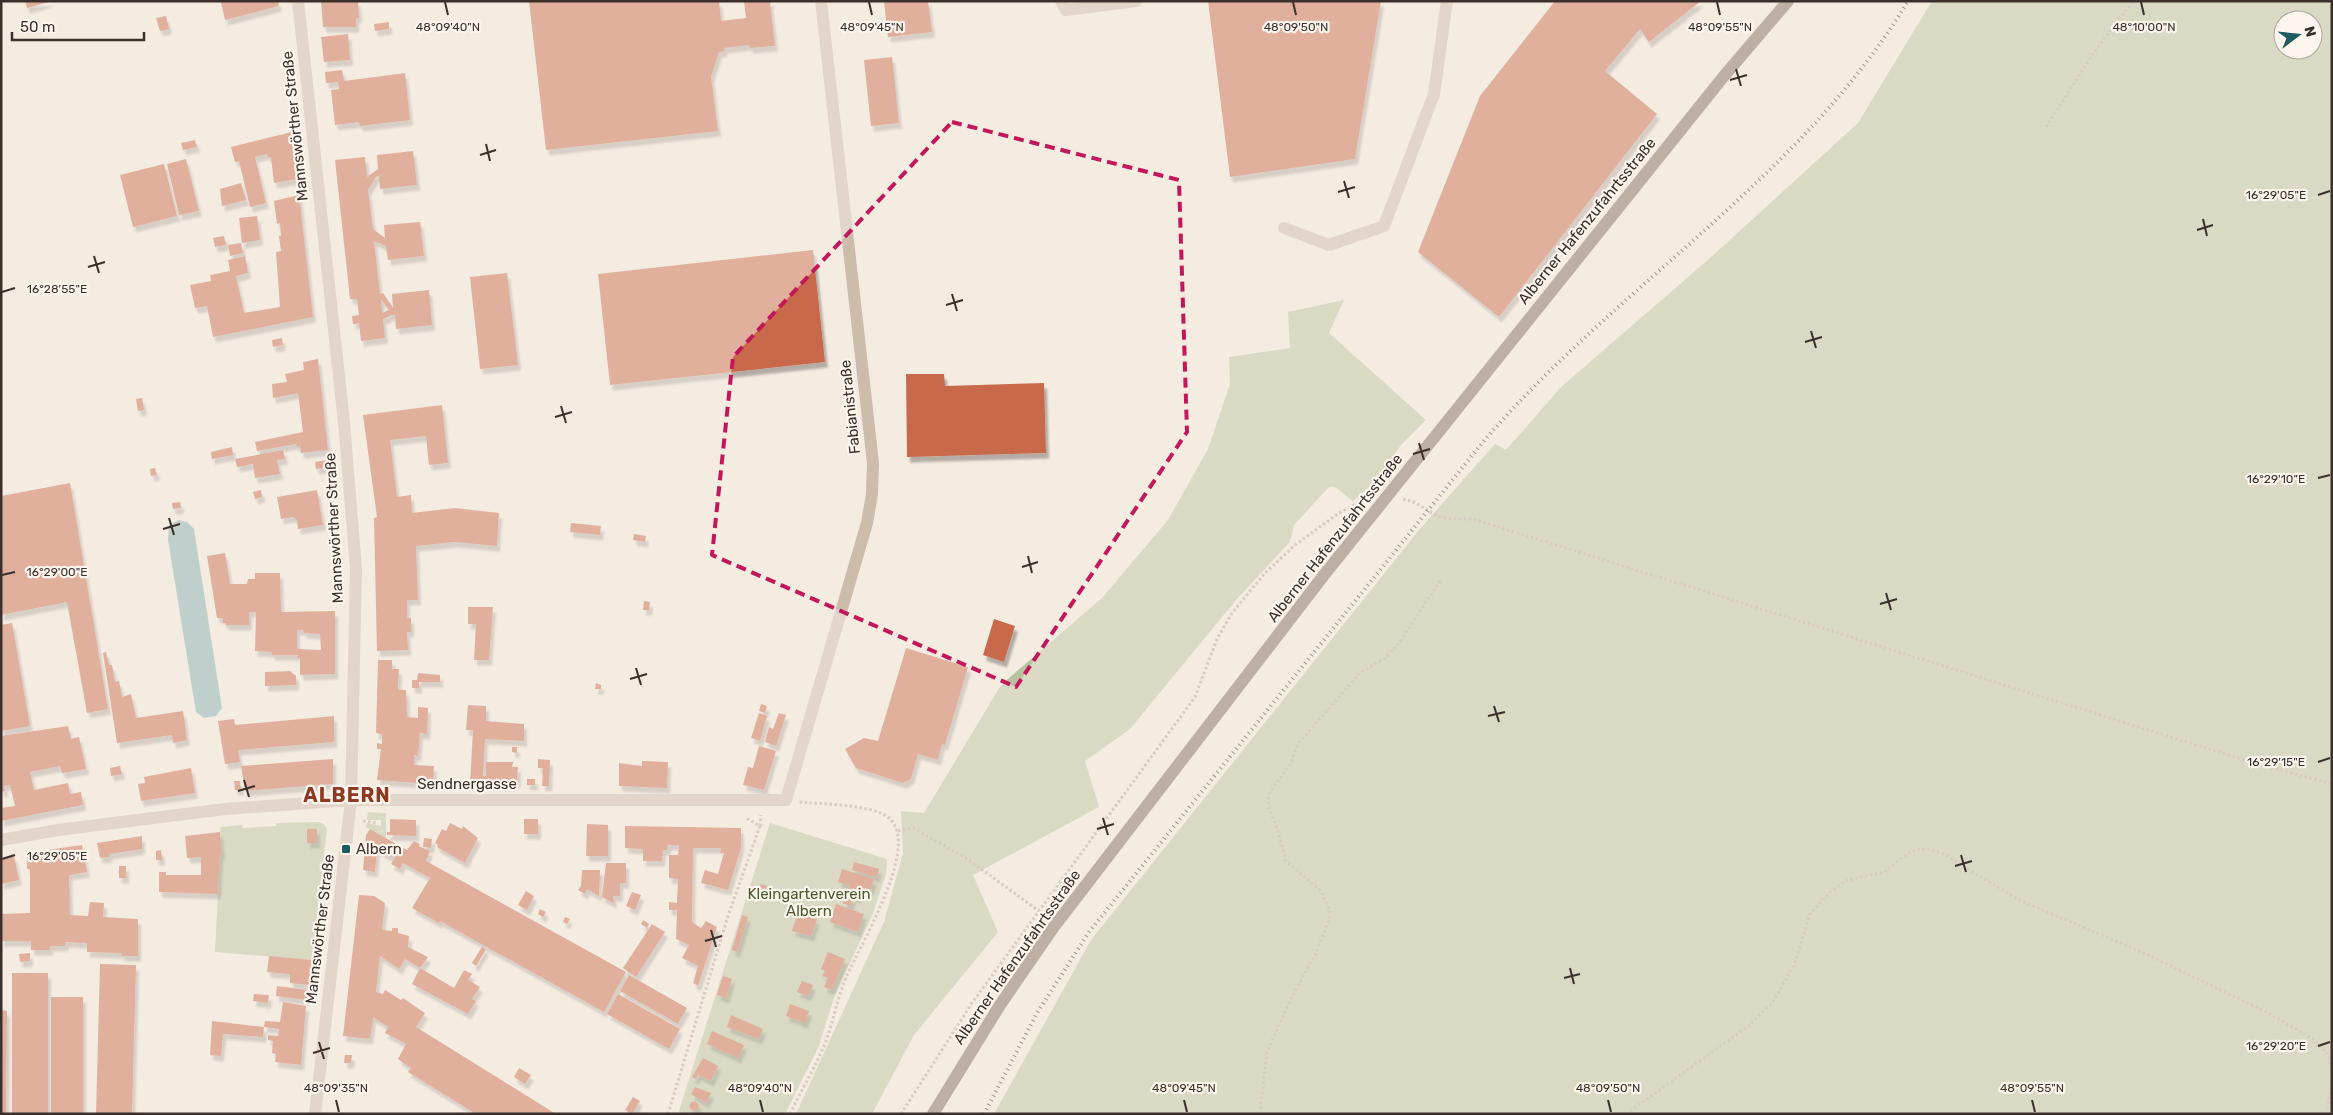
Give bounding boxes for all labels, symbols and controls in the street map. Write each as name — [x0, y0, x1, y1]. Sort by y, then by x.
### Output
scale bar — [12, 10, 145, 42]
north arrow — [2273, 10, 2323, 60]
text: 50 m — [20, 18, 55, 36]
text: 48°09'40"N — [416, 20, 480, 34]
text: 48°09'45"N — [840, 20, 904, 34]
text: 48°09'50"N — [1264, 20, 1328, 34]
text: 48°09'55"N — [1688, 20, 1752, 34]
text: 48°10'00"N — [2112, 20, 2176, 34]
text: N — [2300, 24, 2320, 39]
street label: Mannswörther Straße — [278, 50, 312, 202]
street label: Alberner Hafenzufahrtsstraße — [1514, 134, 1660, 308]
text: 16°29'05"E — [2246, 188, 2306, 202]
text: 16°28'55"E — [27, 282, 87, 296]
street label: Fabianistraße — [836, 359, 864, 455]
street label: Alberner Hafenzufahrtsstraße — [1264, 450, 1406, 626]
street label: Mannswörther Straße — [321, 452, 347, 604]
text: 16°29'10"E — [2247, 472, 2305, 486]
text: 16°29'00"E — [27, 565, 87, 579]
text: 16°29'15"E — [2247, 755, 2305, 769]
street label: Sendnergasse — [417, 775, 517, 793]
district label: ALBERN — [303, 783, 391, 807]
place label: Albern — [356, 840, 402, 858]
marker: Albern — [340, 843, 352, 855]
text: 16°29'05"E — [27, 849, 87, 863]
street label: Mannswörther Straße — [302, 853, 338, 1005]
street label: Alberner Hafenzufahrtsstraße — [950, 866, 1084, 1048]
park label: Kleingartenverein Albern — [748, 885, 870, 920]
text: 16°29'20"E — [2246, 1039, 2306, 1053]
text: 48°09'35"N — [304, 1081, 368, 1095]
text: 48°09'40"N — [728, 1081, 792, 1095]
text: 48°09'45"N — [1152, 1081, 1216, 1095]
text: 48°09'50"N — [1576, 1081, 1640, 1095]
text: 48°09'55"N — [2000, 1081, 2064, 1095]

